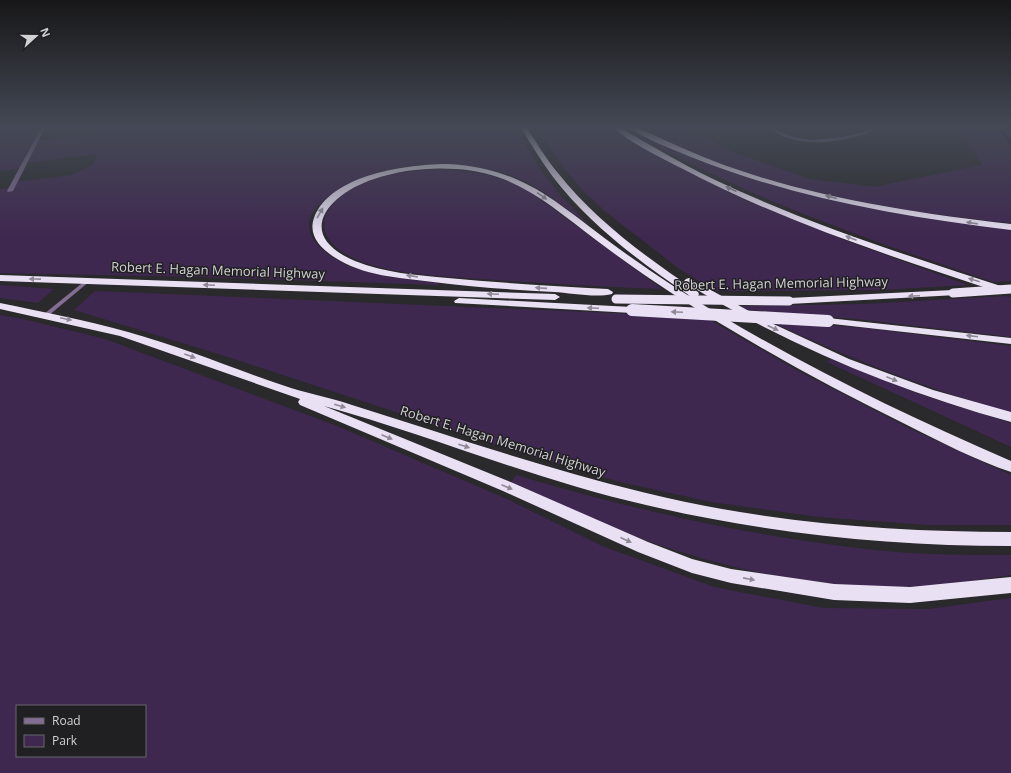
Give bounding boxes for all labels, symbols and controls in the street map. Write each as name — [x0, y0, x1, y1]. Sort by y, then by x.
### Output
north arrow — [16, 16, 56, 56]
text: N — [37, 25, 54, 39]
one-way arrow — [725, 186, 736, 192]
one-way arrow — [537, 192, 548, 200]
one-way arrow — [825, 193, 837, 199]
one-way arrow — [317, 207, 324, 219]
one-way arrow — [966, 220, 978, 226]
one-way arrow — [845, 235, 857, 241]
street label: Robert E. Hagan Memorial Highway — [111, 257, 326, 283]
street label: Robert E. Hagan Memorial Highway — [674, 272, 889, 294]
one-way arrow — [405, 273, 418, 279]
one-way arrow — [28, 276, 41, 282]
one-way arrow — [968, 277, 980, 283]
one-way arrow — [202, 282, 215, 288]
one-way arrow — [534, 285, 547, 291]
one-way arrow — [487, 291, 499, 298]
one-way arrow — [908, 292, 920, 299]
one-way arrow — [587, 304, 599, 311]
one-way arrow — [671, 308, 683, 315]
one-way arrow — [60, 317, 72, 323]
one-way arrow — [767, 325, 778, 331]
one-way arrow — [966, 333, 978, 340]
one-way arrow — [185, 353, 197, 359]
one-way arrow — [886, 377, 898, 383]
street label: Robert E. Hagan Memorial Highway — [398, 401, 608, 481]
one-way arrow — [334, 403, 346, 409]
one-way arrow — [381, 434, 393, 440]
one-way arrow — [458, 443, 470, 449]
one-way arrow — [501, 484, 513, 490]
one-way arrow — [620, 537, 632, 543]
one-way arrow — [743, 577, 755, 583]
legend — [16, 705, 146, 757]
text: Road — [52, 712, 81, 729]
text: Park — [52, 732, 78, 749]

